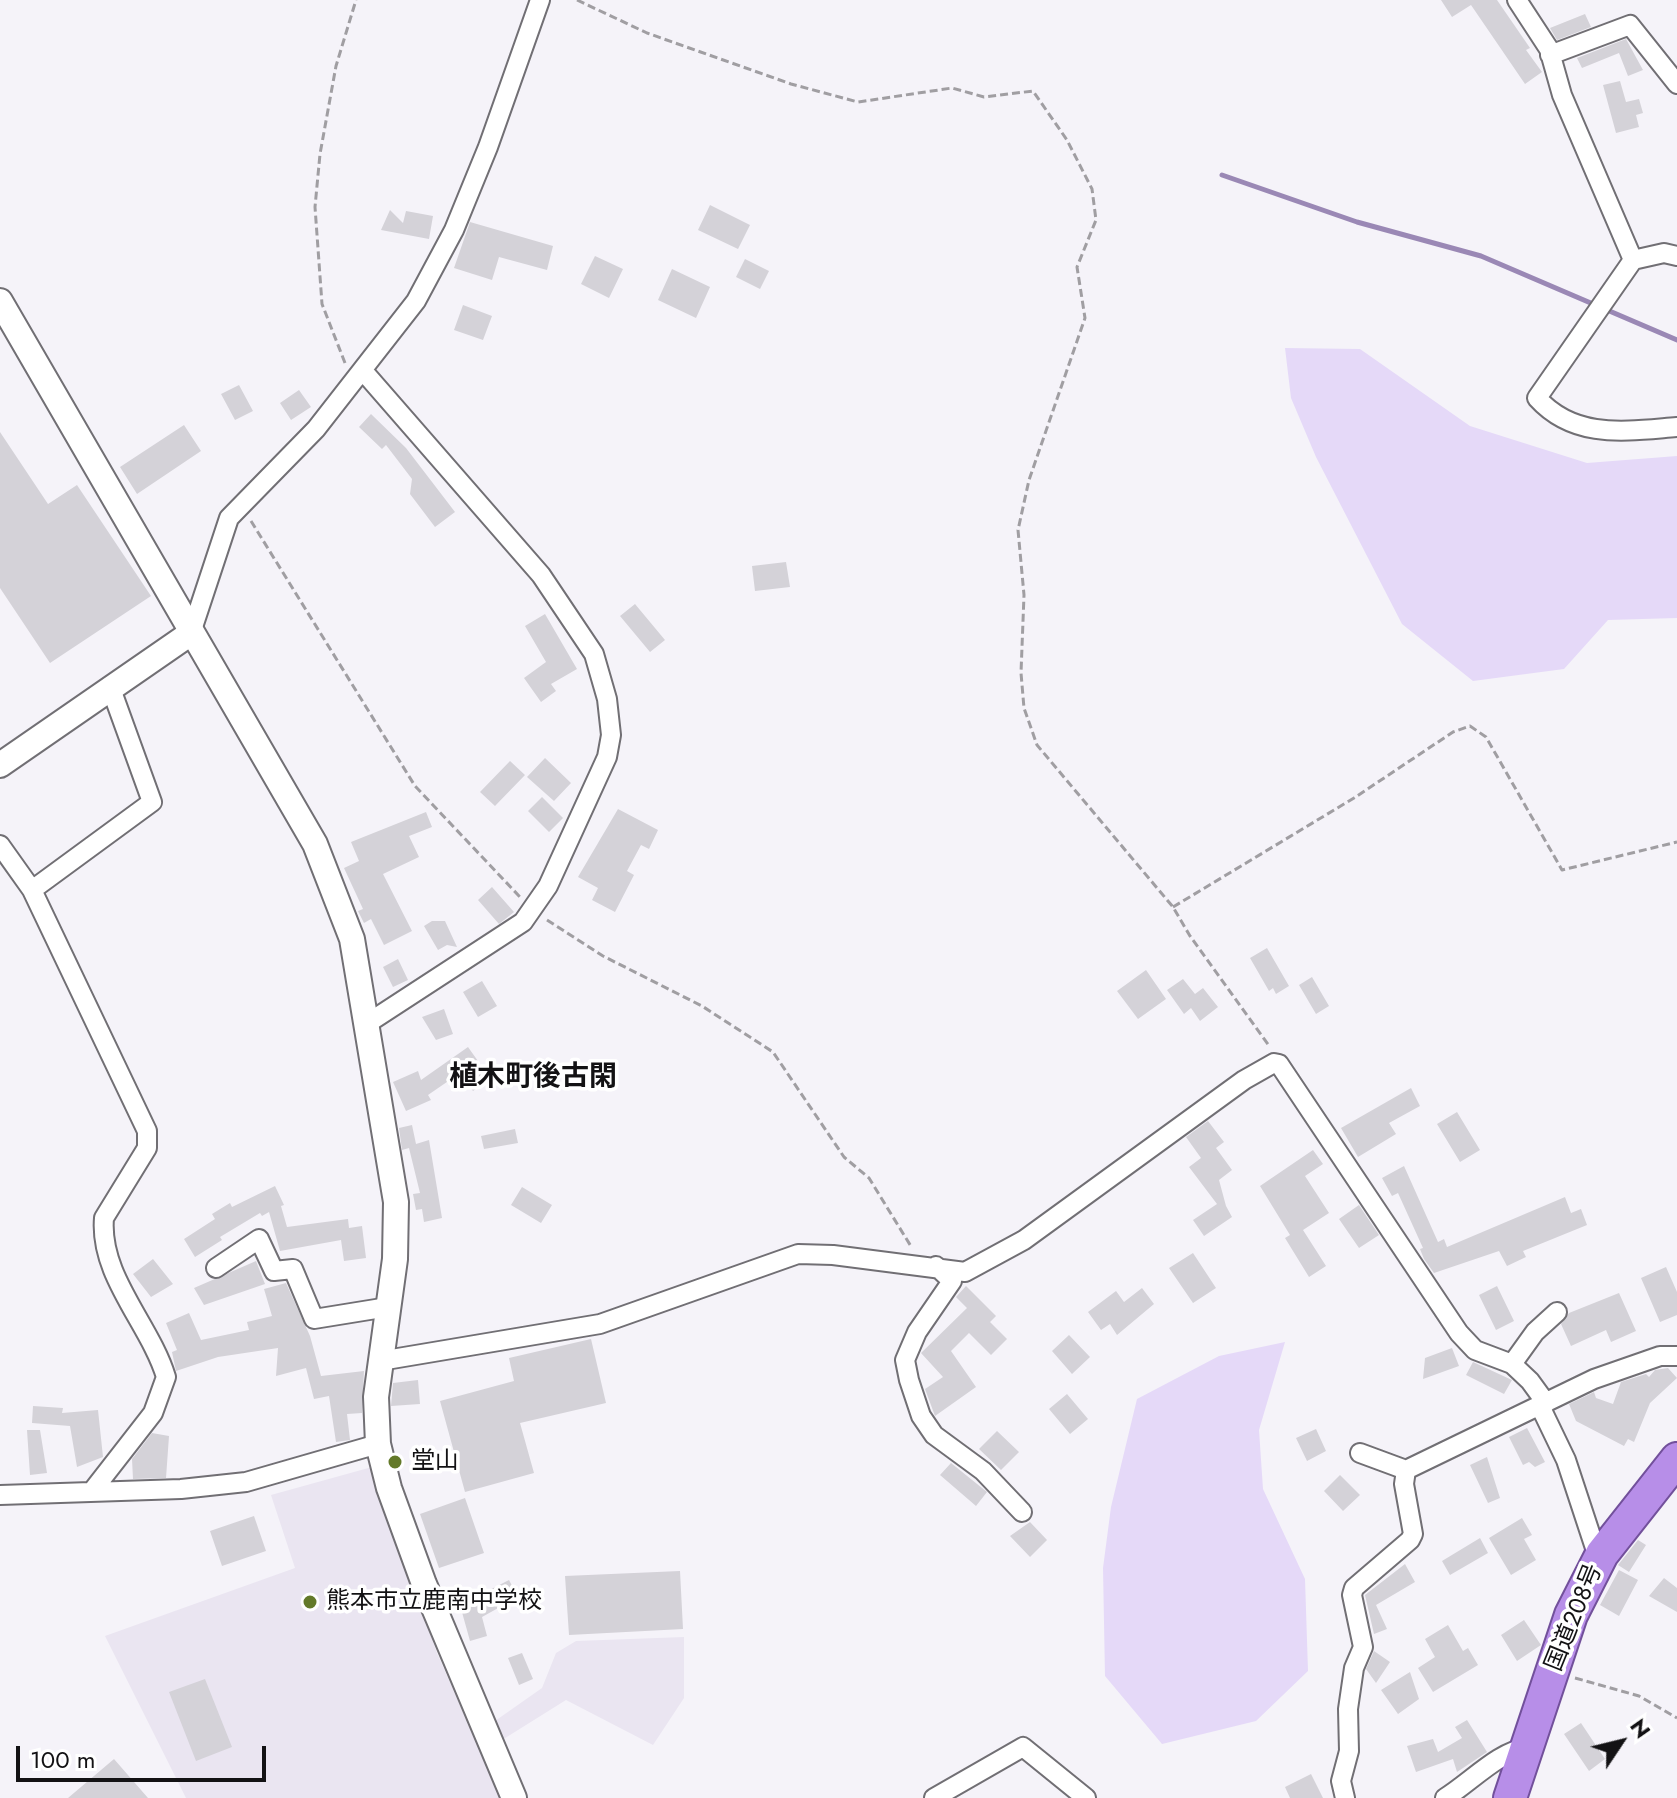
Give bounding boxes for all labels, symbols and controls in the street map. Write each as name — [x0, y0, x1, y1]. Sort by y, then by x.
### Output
district label: 植木町後古閑 — [449, 1061, 617, 1095]
place label: 堂山 — [411, 1448, 459, 1476]
marker: 堂山 — [386, 1453, 404, 1471]
street label: 国道208号 — [1540, 1560, 1610, 1676]
place label: 熊本市立鹿南中学校 — [326, 1588, 542, 1616]
marker: 熊本市立鹿南中学校 — [301, 1593, 319, 1611]
north arrow — [1581, 1702, 1661, 1782]
text: N — [1623, 1712, 1659, 1745]
scale bar — [20, 1730, 270, 1780]
text: 100 m — [30, 1742, 96, 1777]

